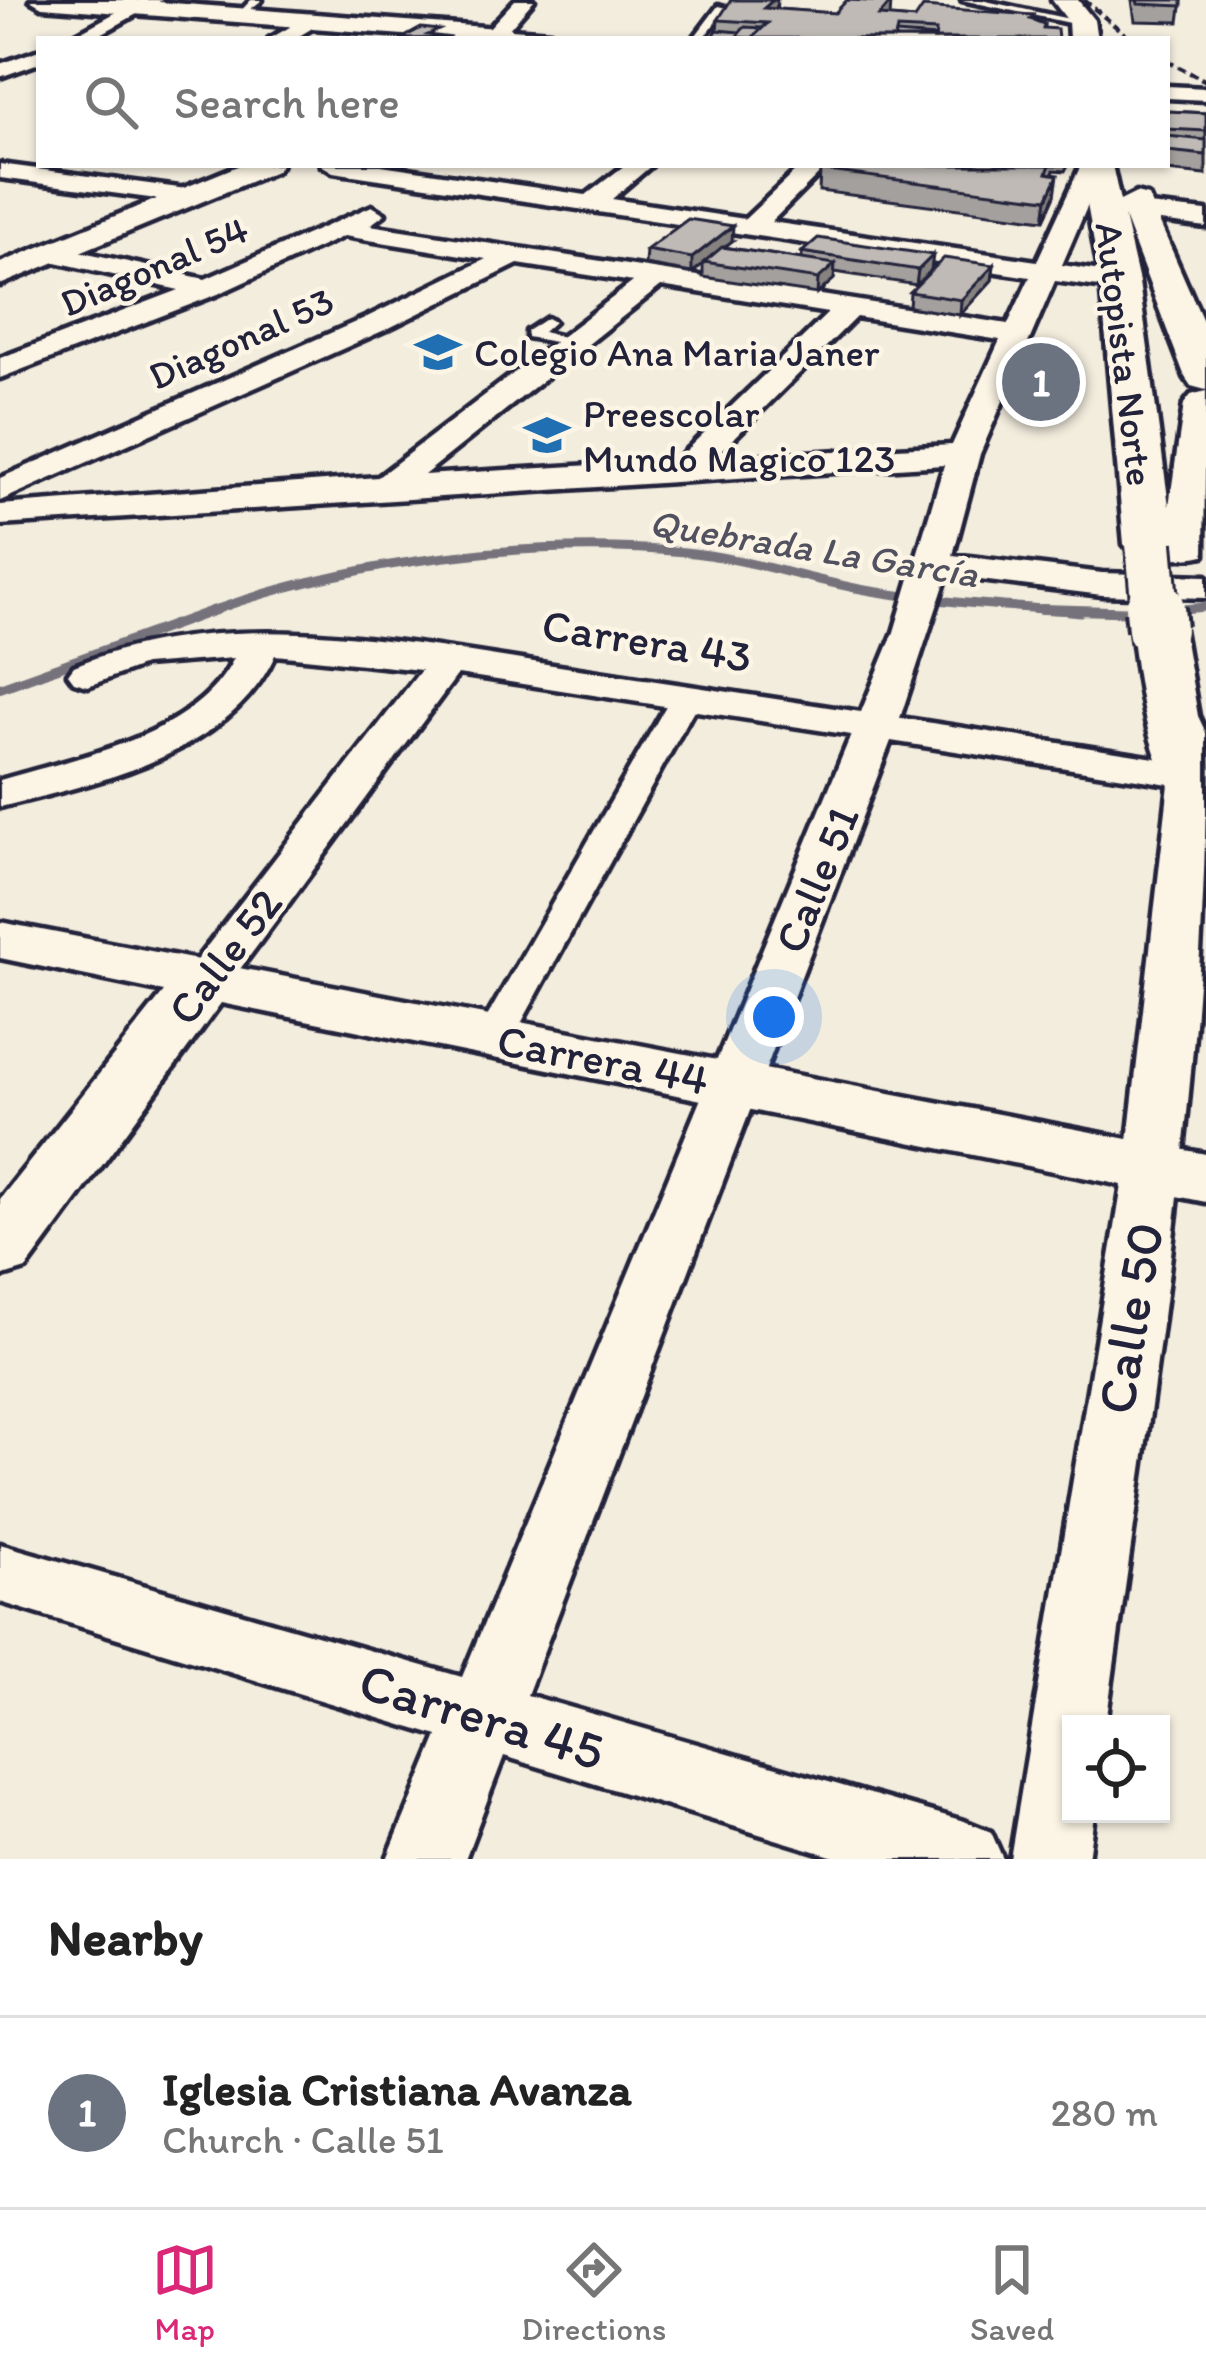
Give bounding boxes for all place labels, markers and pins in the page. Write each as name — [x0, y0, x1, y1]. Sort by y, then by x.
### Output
school or university icon: Colegio Ana Maria Janer — [413, 327, 463, 377]
place label: Colegio Ana Maria Janer — [474, 329, 880, 376]
pin: 1 — [1002, 337, 1080, 427]
place label: Preescolar Mundo Magico 123 — [583, 390, 895, 482]
school or university icon: Preescolar Mundo Magico 123 — [522, 410, 572, 460]

